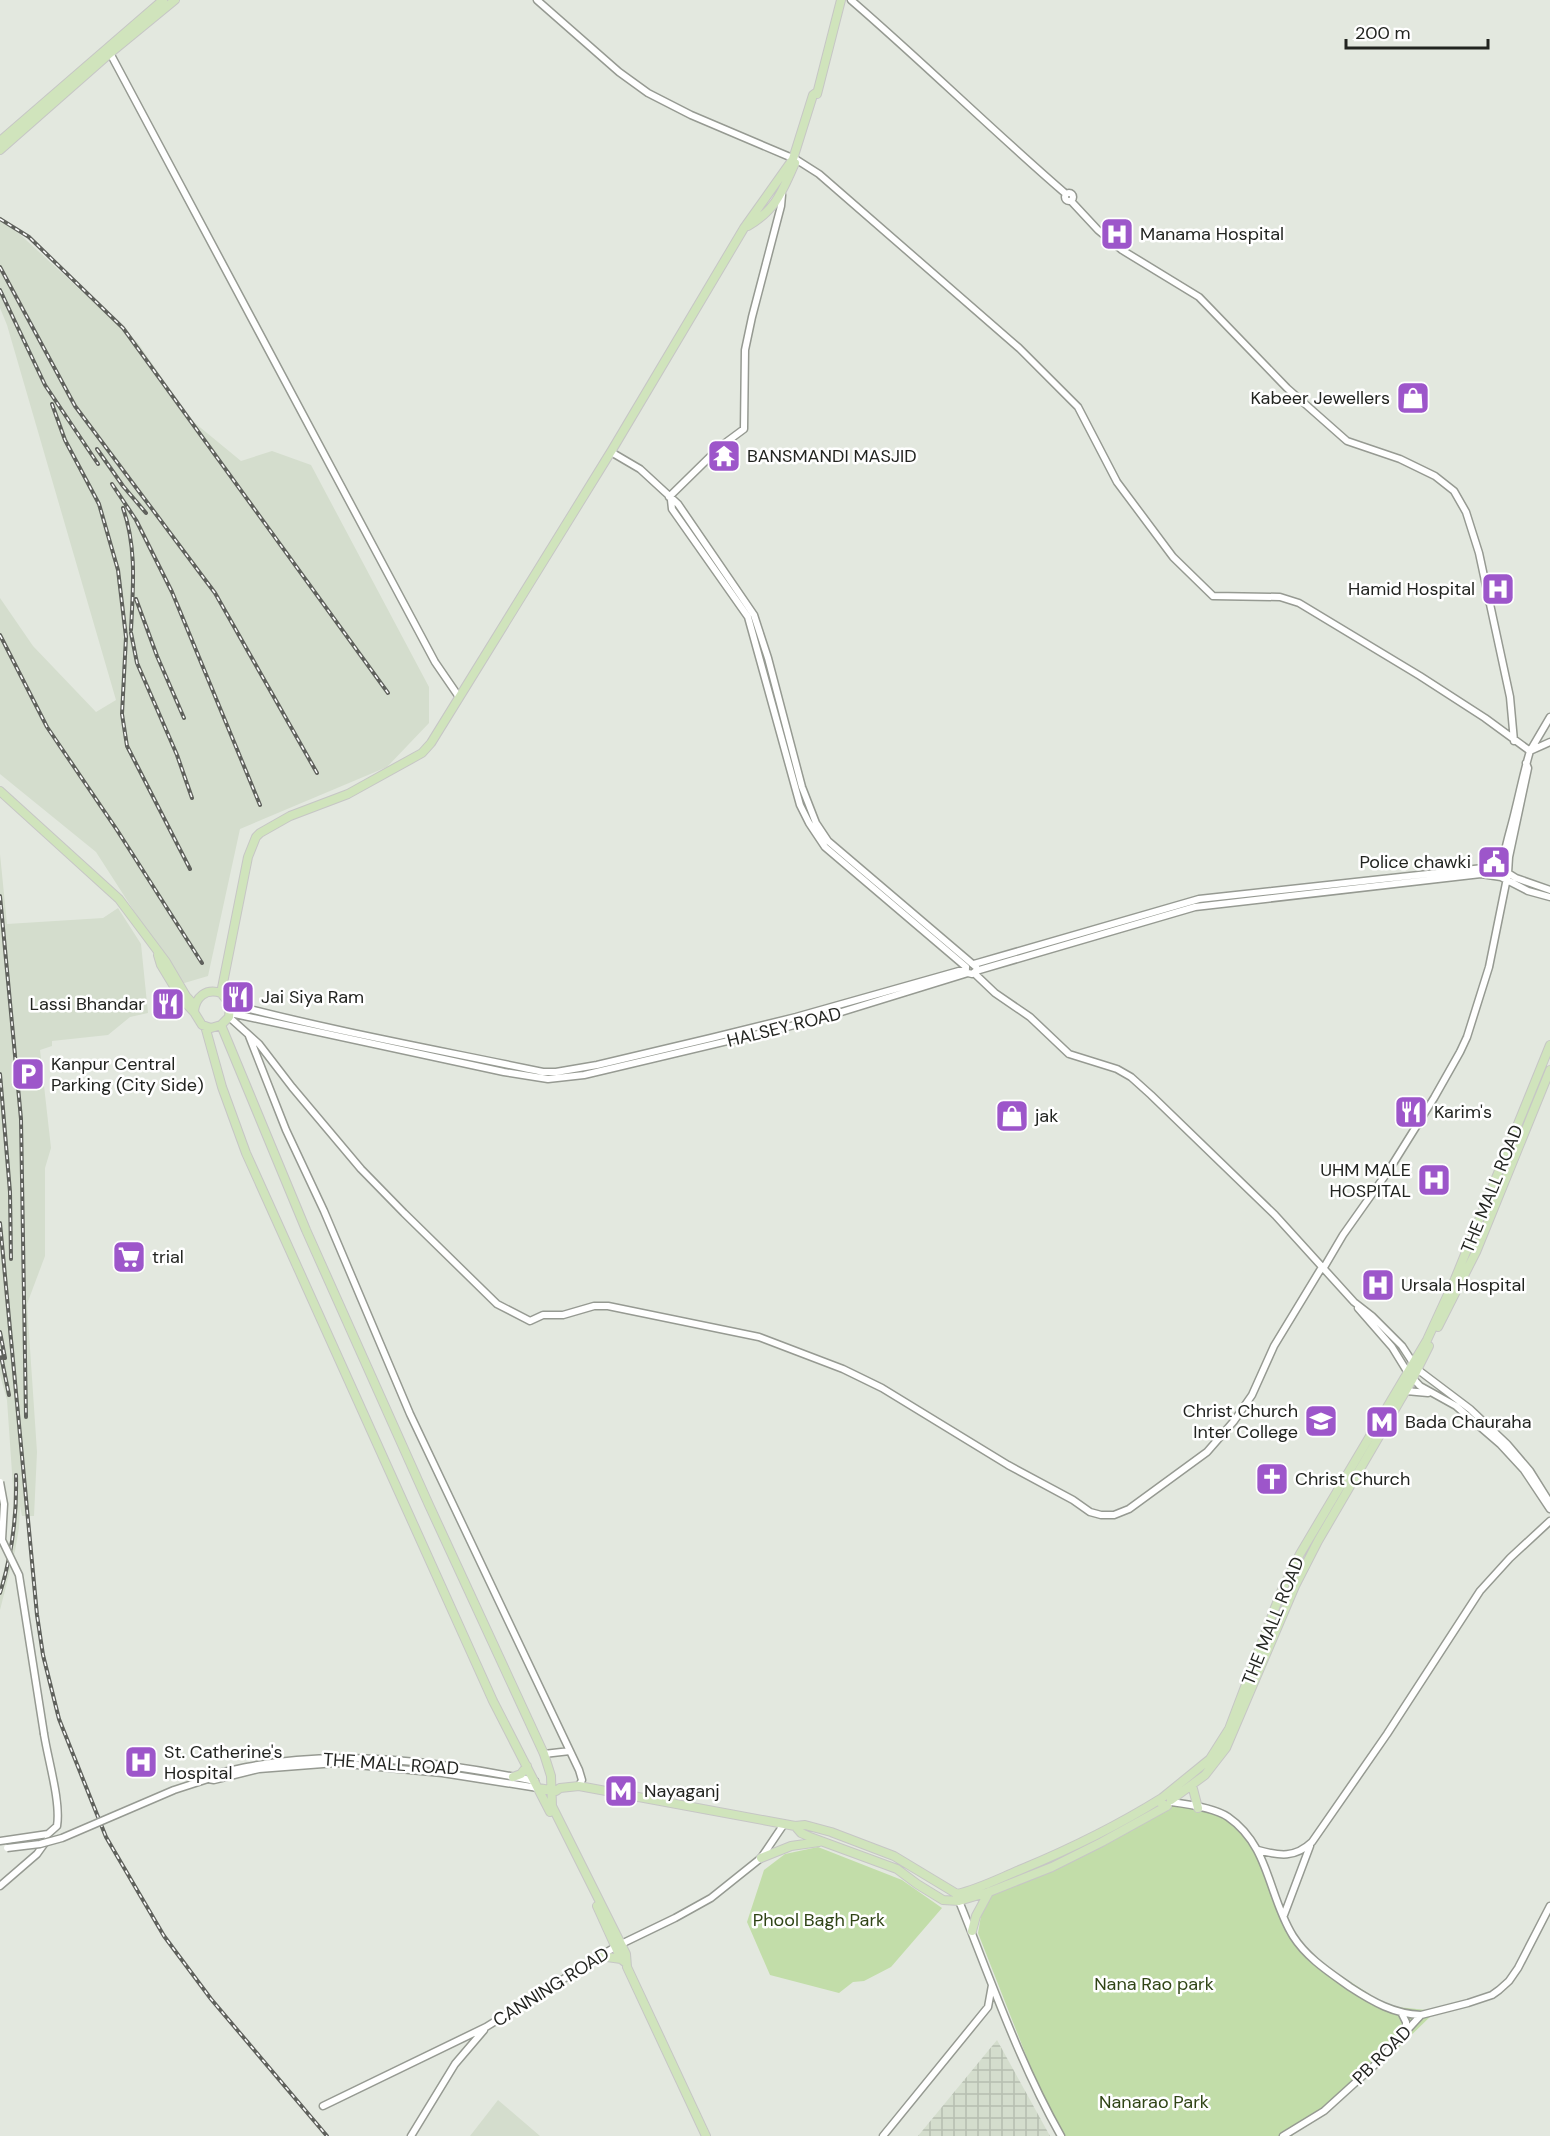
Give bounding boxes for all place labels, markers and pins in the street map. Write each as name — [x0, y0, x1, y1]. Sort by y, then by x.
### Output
hospital icon: Manama Hospital — [1099, 216, 1135, 252]
place label: Manama Hospital — [1140, 222, 1284, 246]
shop icon: Kabeer Jewellers — [1395, 380, 1431, 416]
place label: Kabeer Jewellers — [1250, 386, 1390, 410]
temple icon: BANSMANDI MASJID — [706, 438, 742, 474]
place label: BANSMANDI MASJID — [747, 444, 917, 468]
hospital icon: Hamid Hospital — [1480, 571, 1516, 607]
place label: Hamid Hospital — [1348, 577, 1475, 601]
public building icon: Police chawki — [1476, 844, 1512, 880]
place label: Police chawki — [1359, 850, 1471, 874]
restaurant icon: Jai Siya Ram — [220, 979, 256, 1015]
place label: Jai Siya Ram — [261, 985, 364, 1009]
restaurant icon: Lassi Bhandar — [150, 986, 186, 1022]
place label: Lassi Bhandar — [29, 992, 145, 1016]
place label: Kanpur Central Parking (City Side) — [51, 1052, 204, 1097]
parking icon: Kanpur Central Parking (City Side) — [10, 1056, 46, 1092]
restaurant icon: Karim's — [1393, 1094, 1429, 1130]
shop icon: jak — [994, 1098, 1030, 1134]
place label: Karim's — [1434, 1100, 1492, 1124]
place label: jak — [1034, 1104, 1058, 1128]
place label: UHM MALE HOSPITAL — [1320, 1158, 1411, 1203]
hospital icon: UHM MALE HOSPITAL — [1416, 1162, 1452, 1198]
supermarket icon: trial — [111, 1239, 147, 1275]
place label: trial — [152, 1245, 184, 1269]
hospital icon: Ursala Hospital — [1360, 1267, 1396, 1303]
place label: Ursala Hospital — [1401, 1273, 1525, 1297]
place label: Christ Church Inter College — [1183, 1399, 1298, 1444]
school or university icon: Christ Church Inter College — [1303, 1403, 1339, 1439]
metro station icon: Bada Chauraha — [1364, 1404, 1400, 1440]
place label: Bada Chauraha — [1405, 1410, 1531, 1434]
church icon: Christ Church — [1254, 1461, 1290, 1497]
place label: Christ Church — [1295, 1467, 1410, 1491]
place label: St. Catherine's Hospital — [164, 1740, 283, 1785]
hospital icon: St. Catherine's Hospital — [123, 1744, 159, 1780]
metro station icon: Nayaganj — [603, 1773, 639, 1809]
place label: Nayaganj — [644, 1779, 720, 1803]

